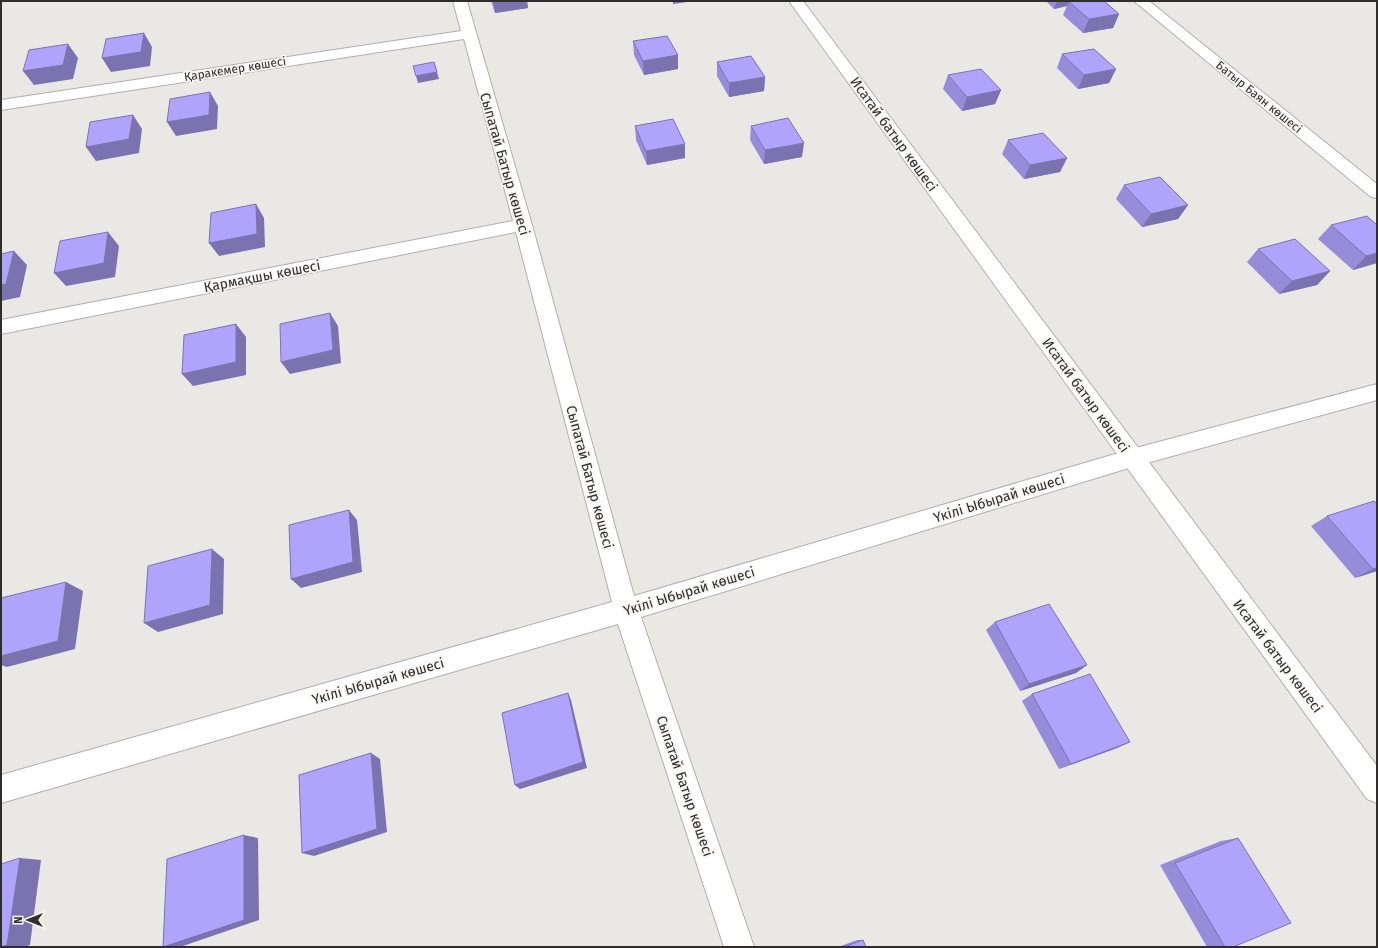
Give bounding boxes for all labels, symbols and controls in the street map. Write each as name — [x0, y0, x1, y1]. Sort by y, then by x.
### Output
street label: Қаракемер көшесі — [183, 54, 287, 84]
street label: Батыр Баян көшесі — [1213, 58, 1305, 136]
street label: Исатай батыр көшесі — [846, 74, 941, 195]
street label: Сыпатай Батыр көшесі — [476, 91, 533, 238]
street label: Қармақшы көшесі — [202, 257, 322, 296]
street label: Исатай батыр көшесі — [1038, 335, 1133, 456]
street label: Сыпатай Батыр көшесі — [562, 404, 617, 551]
street label: Үкілі Ыбырай көшесі — [931, 470, 1067, 527]
street label: Үкілі Ыбырай көшесі — [621, 563, 757, 620]
street label: Исатай батыр көшесі — [1229, 596, 1326, 716]
street label: Үкілі Ыбырай көшесі — [310, 655, 446, 708]
street label: Сыпатай Батыр көшесі — [652, 714, 717, 859]
north arrow — [8, 900, 48, 940]
text: N — [12, 916, 25, 924]

